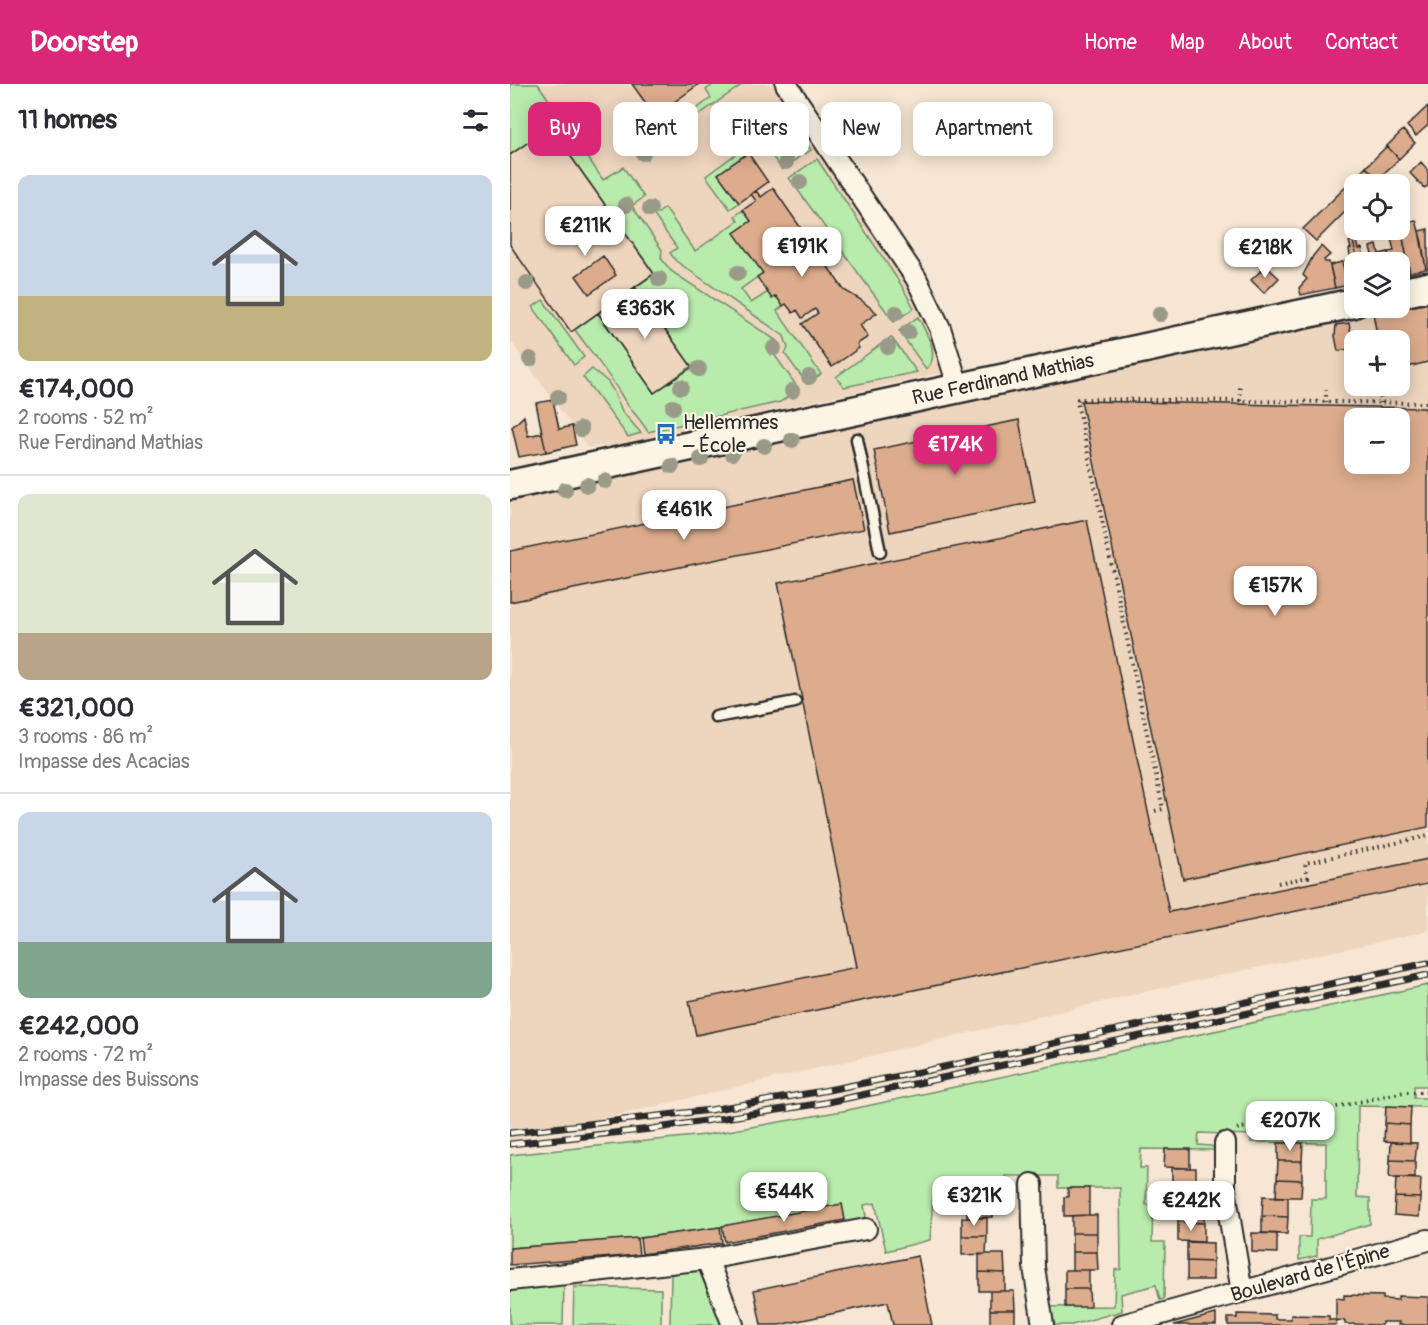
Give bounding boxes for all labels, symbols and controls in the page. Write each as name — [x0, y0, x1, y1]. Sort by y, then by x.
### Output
text: Doorstep — [30, 25, 138, 60]
text: Home — [1084, 29, 1137, 56]
text: Map — [1170, 29, 1205, 56]
text: About — [1238, 29, 1292, 56]
text: Contact — [1325, 29, 1398, 56]
chip: Buy — [528, 102, 601, 156]
chip: Rent — [613, 102, 698, 156]
chip: Filters — [710, 102, 809, 156]
chip: New — [821, 102, 901, 156]
chip: Apartment — [913, 102, 1053, 156]
text: 11 homes — [18, 104, 117, 136]
icon: filters — [459, 104, 492, 137]
map controls — [1344, 174, 1410, 474]
button: locate — [1344, 174, 1410, 240]
pin: €211K — [543, 206, 627, 257]
text: €211K — [559, 213, 611, 238]
icon: home — [201, 214, 309, 322]
pin: €191K — [760, 227, 844, 278]
pin: €218K — [1223, 228, 1307, 279]
text: €191K — [776, 234, 828, 259]
text: €218K — [1238, 235, 1292, 260]
button: layers — [1344, 252, 1410, 318]
pin: €363K — [603, 289, 687, 340]
text: €363K — [615, 296, 675, 321]
button: + — [1344, 330, 1410, 396]
street label: Rue Ferdinand Mathias — [910, 348, 1096, 410]
text: €174,000 — [18, 373, 134, 405]
text: 2 rooms · 52 m² — [18, 405, 154, 430]
button: − — [1344, 408, 1410, 474]
place label: Hellemmes – École — [682, 410, 778, 458]
bus stop icon: Hellemmes – École — [654, 422, 678, 446]
pin: €174K — [913, 425, 997, 476]
text: Rue Ferdinand Mathias — [18, 430, 203, 455]
text: €174K — [927, 432, 983, 457]
pin: €461K — [642, 490, 726, 541]
text: €461K — [656, 497, 712, 522]
icon: home — [201, 533, 309, 641]
pin: €157K — [1233, 566, 1317, 617]
text: €157K — [1248, 573, 1302, 598]
text: €321,000 — [18, 692, 134, 724]
text: 3 rooms · 86 m² — [18, 724, 153, 749]
text: Impasse des Acacias — [18, 749, 190, 774]
icon: home — [201, 851, 309, 959]
text: €242,000 — [18, 1010, 139, 1042]
text: 2 rooms · 72 m² — [18, 1042, 153, 1067]
text: Impasse des Buissons — [18, 1067, 199, 1092]
pin: €207K — [1248, 1101, 1332, 1152]
text: €207K — [1260, 1108, 1320, 1133]
pin: €544K — [742, 1172, 826, 1223]
pin: €321K — [932, 1176, 1016, 1227]
text: €544K — [754, 1179, 814, 1204]
pin: €242K — [1149, 1181, 1233, 1232]
text: €321K — [946, 1183, 1002, 1208]
text: €242K — [1161, 1188, 1221, 1213]
street label: Boulevard de l'Épine — [1228, 1238, 1392, 1308]

